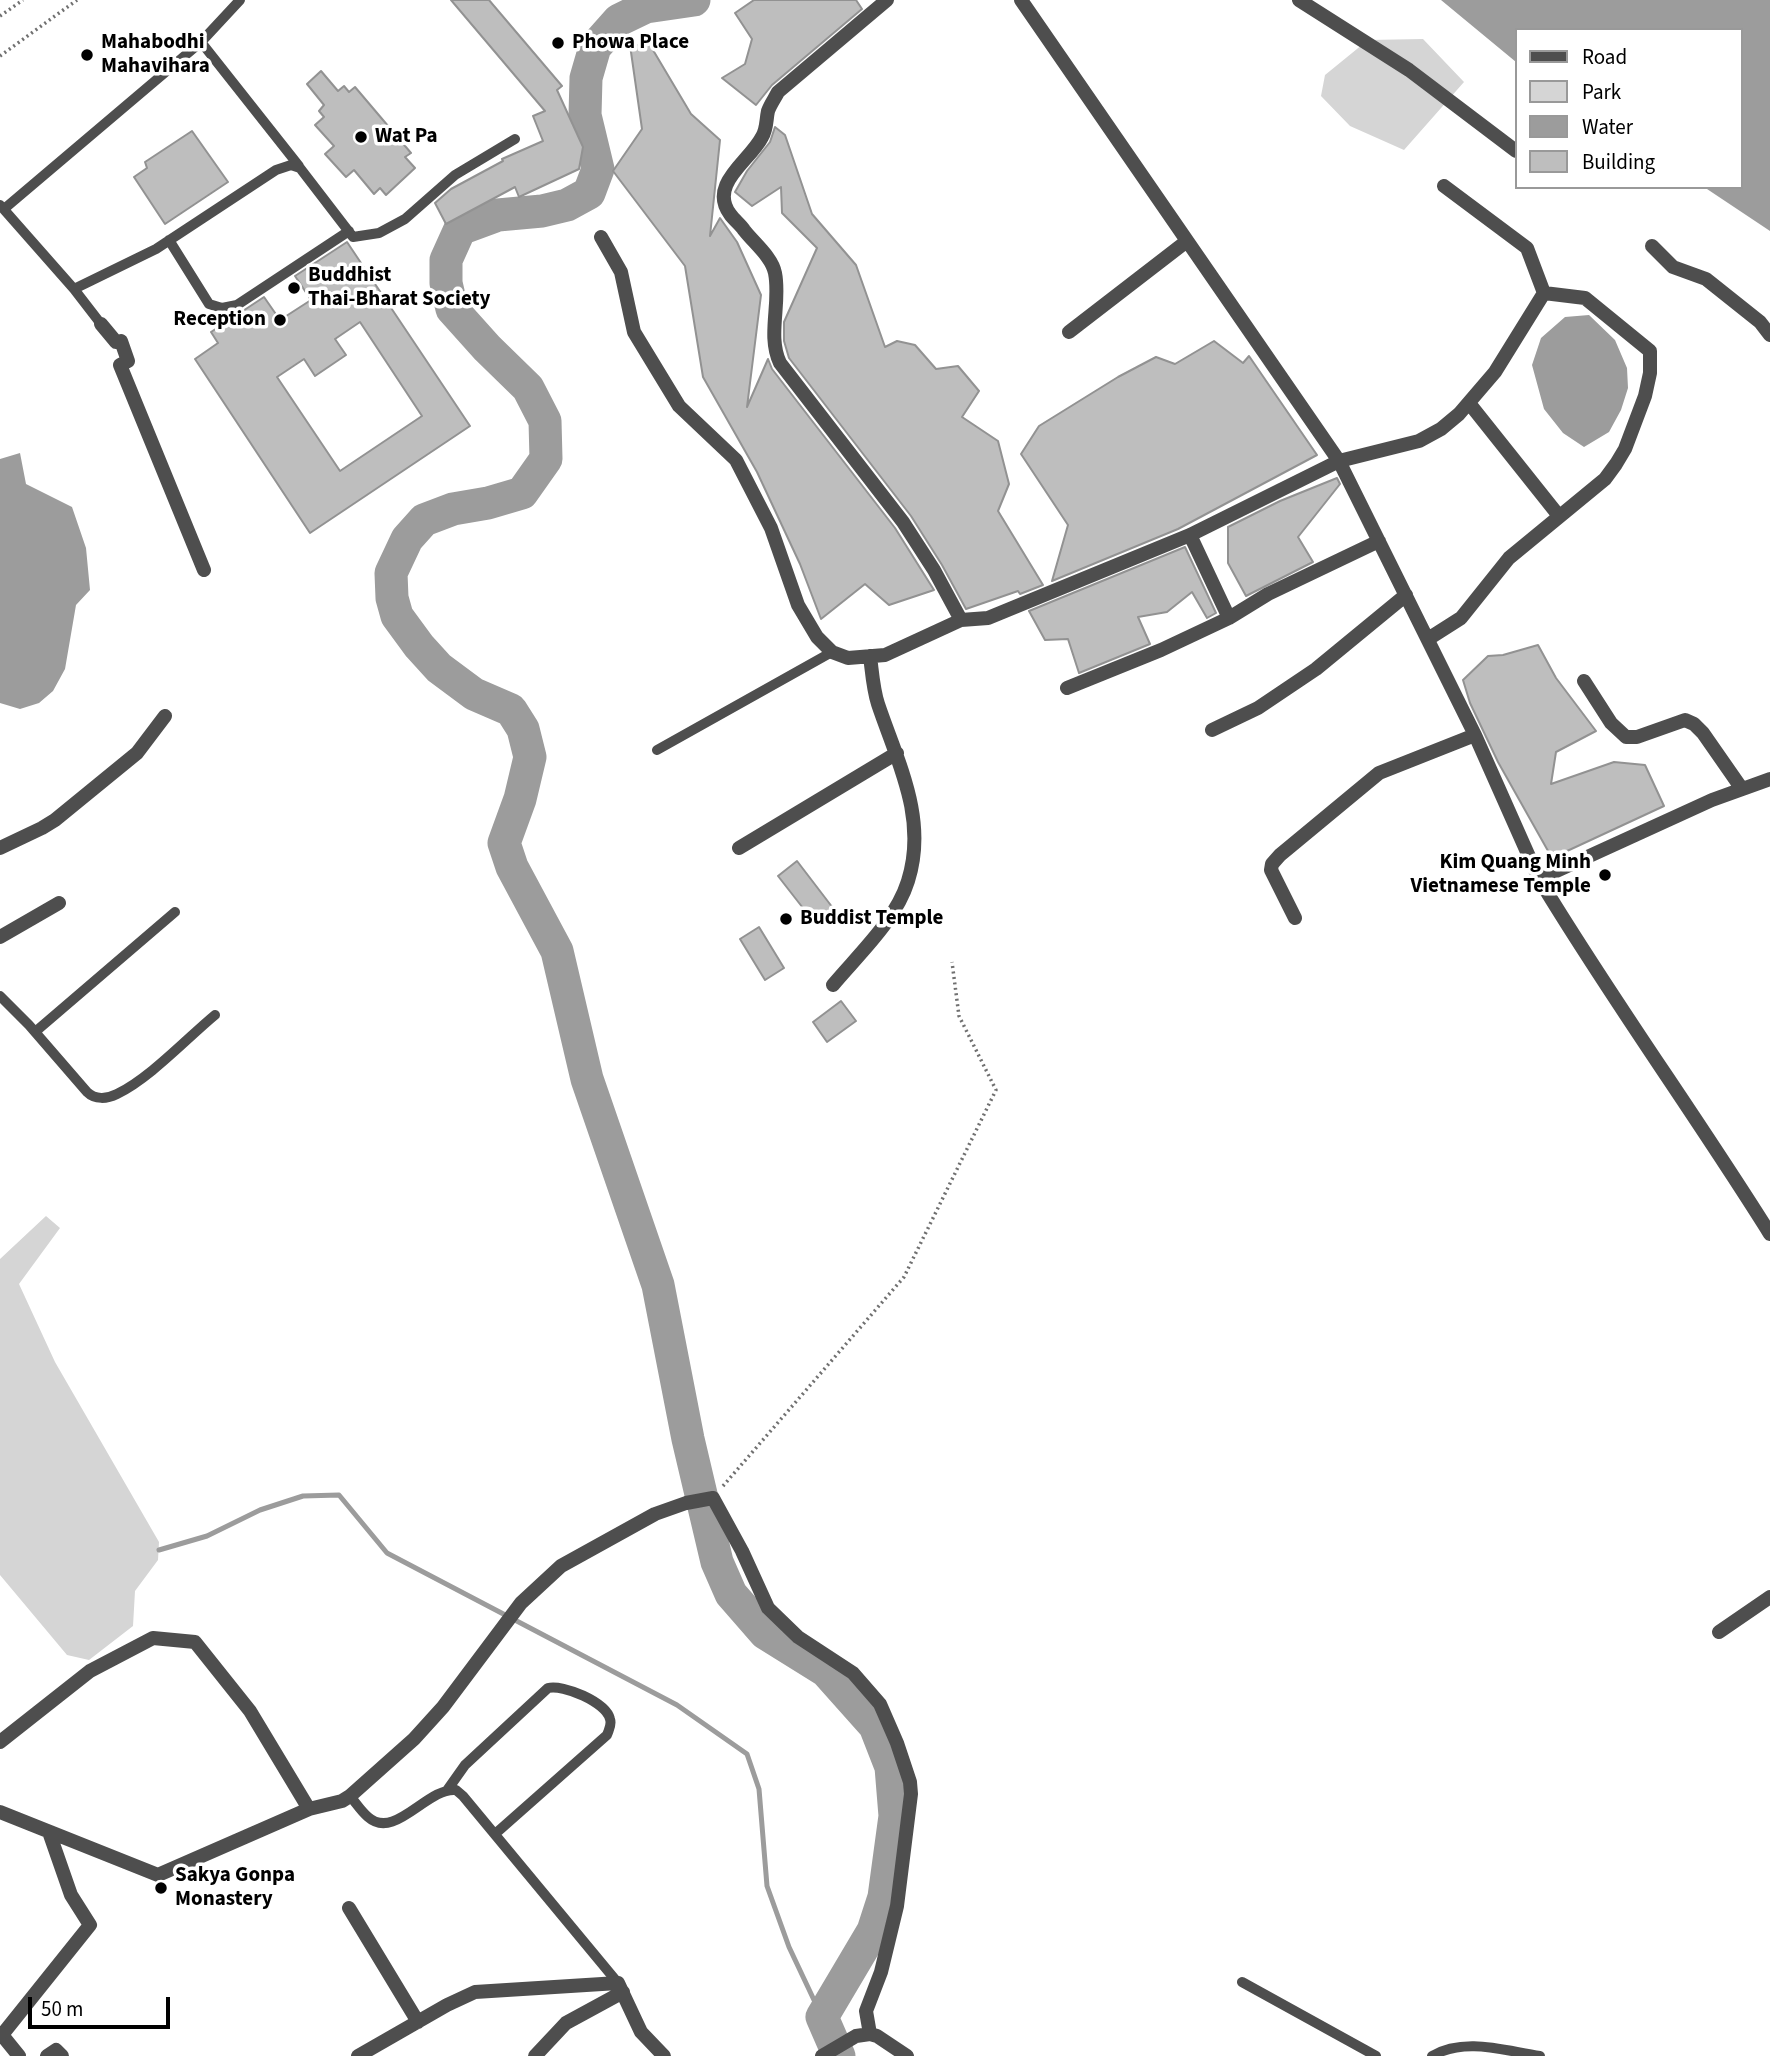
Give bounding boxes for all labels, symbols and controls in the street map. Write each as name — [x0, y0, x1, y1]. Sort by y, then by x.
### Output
legend — [1514, 28, 1742, 189]
place label: Mahabodhi Mahavihara — [101, 30, 210, 80]
place label: Phowa Place — [572, 30, 689, 56]
marker: Phowa Place — [550, 35, 566, 51]
text: Road — [1582, 42, 1627, 72]
marker: Mahabodhi Mahavihara — [79, 47, 95, 63]
text: Park — [1582, 77, 1621, 107]
text: Water — [1582, 112, 1633, 142]
place label: Wat Pa — [375, 124, 438, 150]
marker: Wat Pa — [353, 129, 369, 145]
text: Building — [1582, 147, 1655, 177]
place label: Buddhist Thai-Bharat Society — [308, 263, 491, 313]
marker: Buddhist Thai-Bharat Society — [286, 280, 302, 296]
place label: Reception — [173, 307, 266, 333]
marker: Reception — [272, 312, 288, 328]
place label: Kim Quang Minh Vietnamese Temple — [1411, 850, 1591, 900]
marker: Kim Quang Minh Vietnamese Temple — [1597, 867, 1613, 883]
place label: Buddist Temple — [800, 906, 943, 932]
marker: Buddist Temple — [778, 911, 794, 927]
place label: Sakya Gonpa Monastery — [175, 1863, 295, 1913]
marker: Sakya Gonpa Monastery — [153, 1880, 169, 1896]
scale bar — [32, 1982, 173, 2026]
text: 50 m — [41, 1994, 83, 2024]

